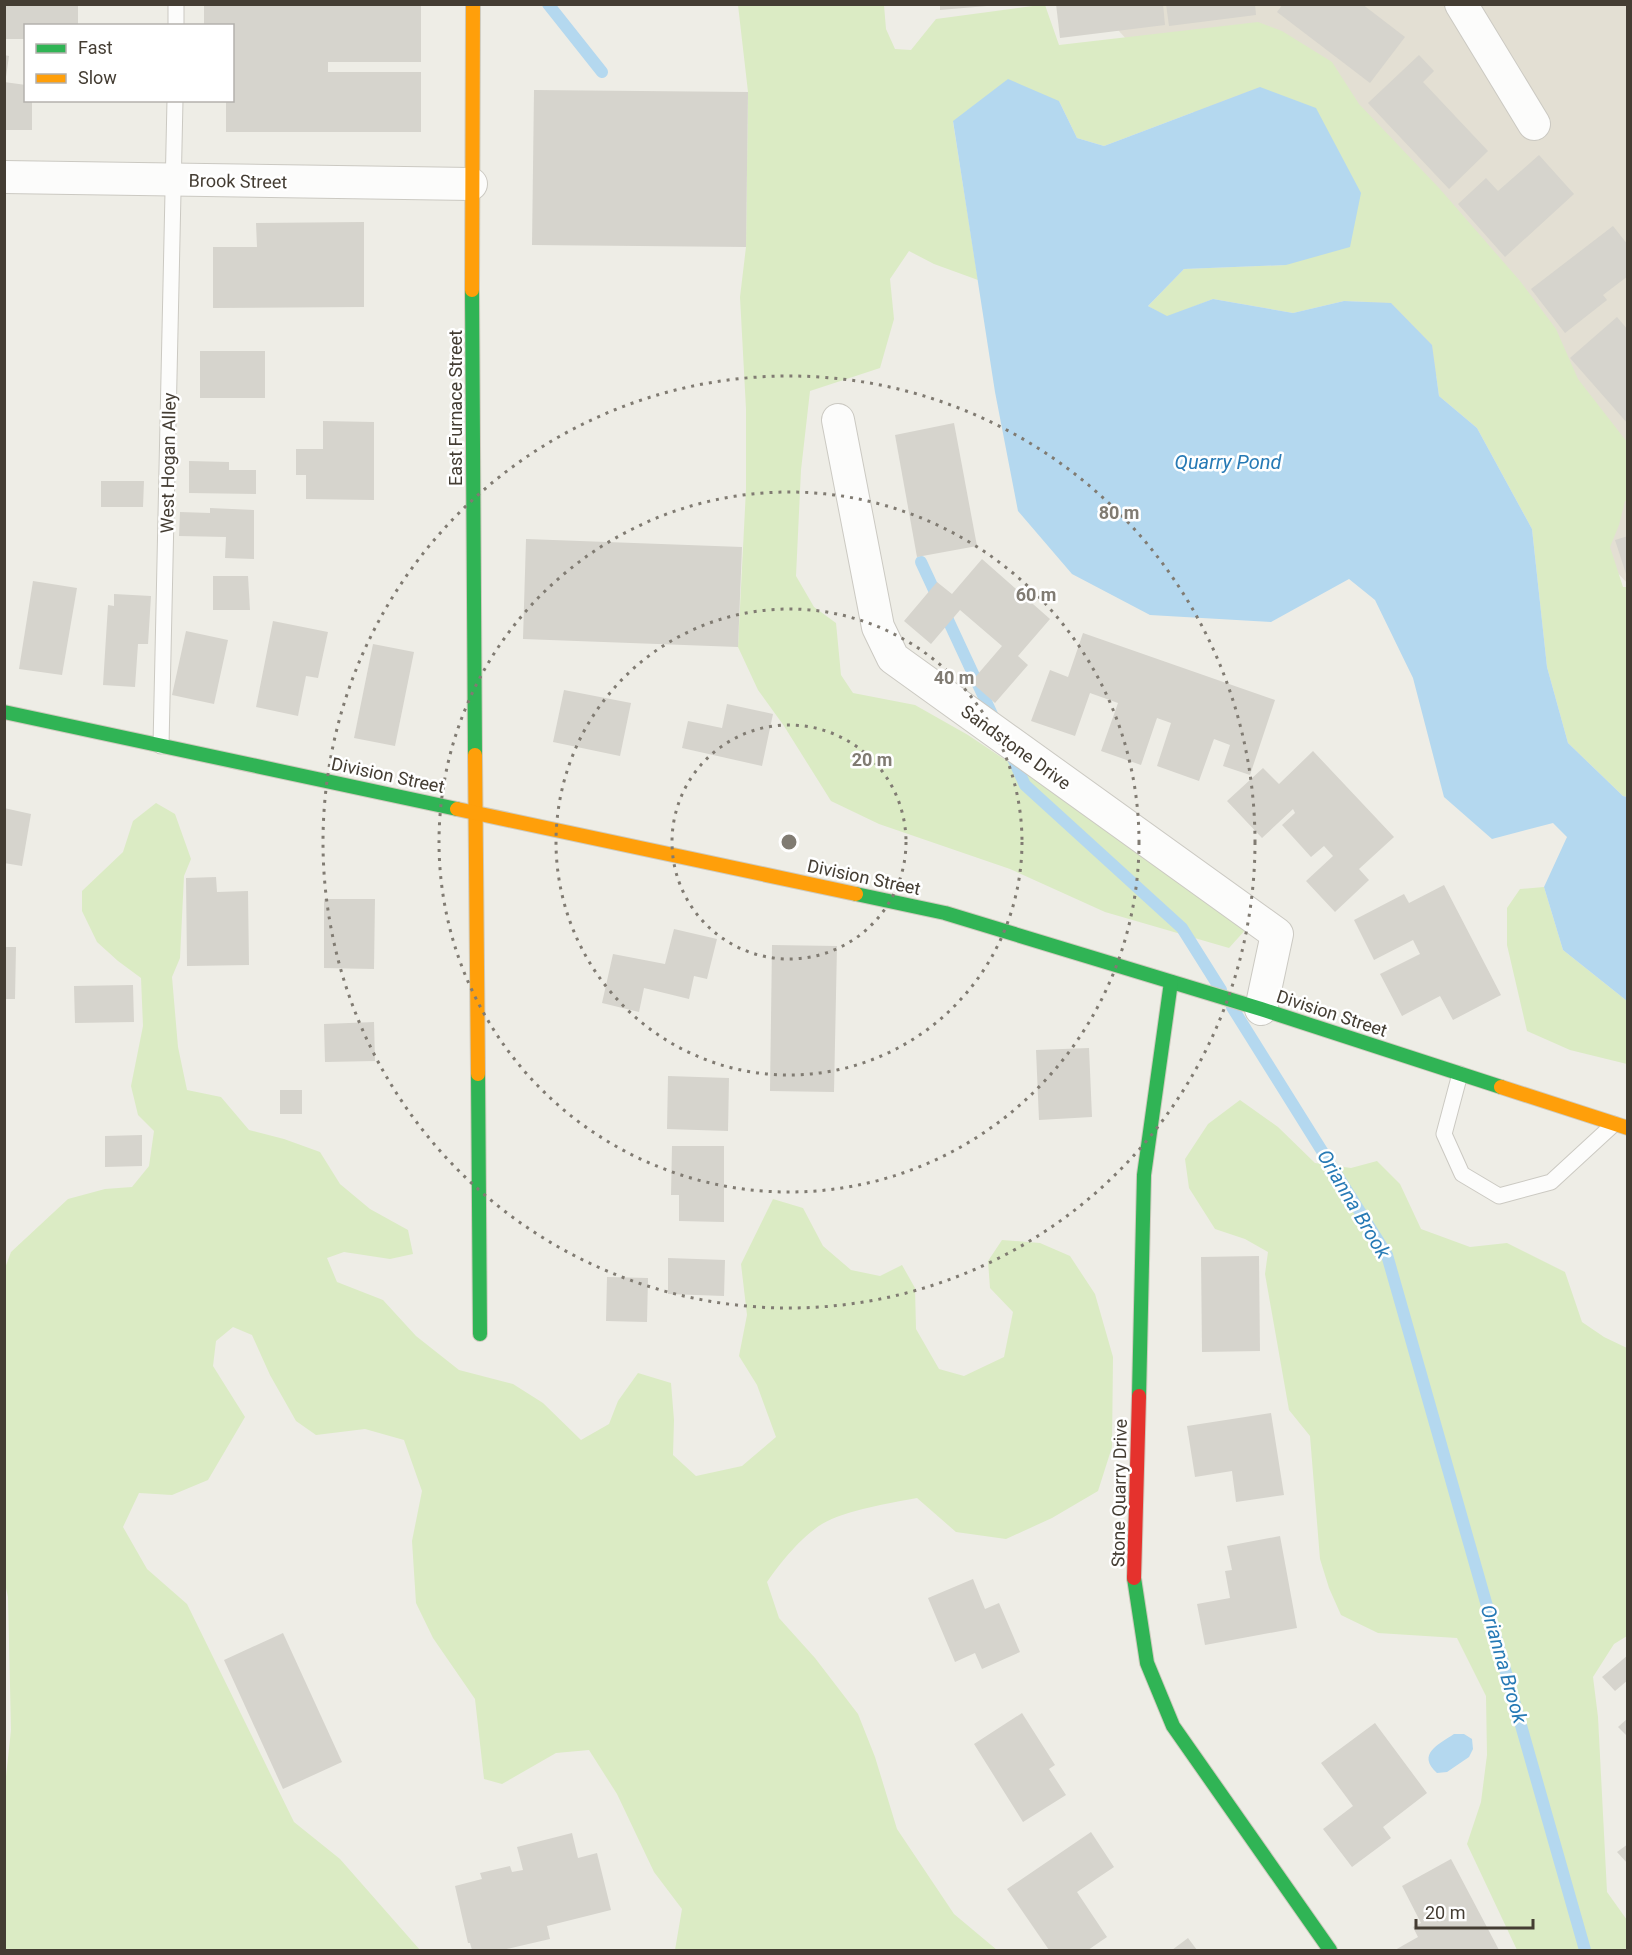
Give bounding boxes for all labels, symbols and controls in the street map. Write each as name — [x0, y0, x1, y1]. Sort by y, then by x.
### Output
legend — [24, 24, 234, 102]
text: Fast — [78, 37, 113, 58]
text: Slow — [78, 67, 117, 88]
street label: Brook Street — [188, 170, 288, 192]
street label: East Furnace Street — [445, 330, 466, 486]
street label: West Hogan Alley — [156, 392, 180, 534]
water label: Quarry Pond — [1175, 450, 1282, 474]
text: 80 m — [1099, 502, 1139, 523]
text: 60 m — [1016, 584, 1056, 605]
text: 40 m — [934, 667, 974, 688]
street label: Sandstone Drive — [957, 700, 1075, 794]
text: 20 m — [852, 749, 892, 770]
street label: Division Street — [330, 753, 447, 797]
centre of rings — [779, 832, 799, 852]
street label: Division Street — [806, 855, 923, 899]
street label: Division Street — [1274, 985, 1390, 1041]
water label: Orianna Brook — [1312, 1145, 1396, 1264]
street label: Stone Quarry Drive — [1107, 1419, 1131, 1567]
water label: Orianna Brook — [1476, 1602, 1533, 1727]
scale bar — [1416, 1892, 1533, 1930]
text: 20 m — [1425, 1902, 1465, 1923]

